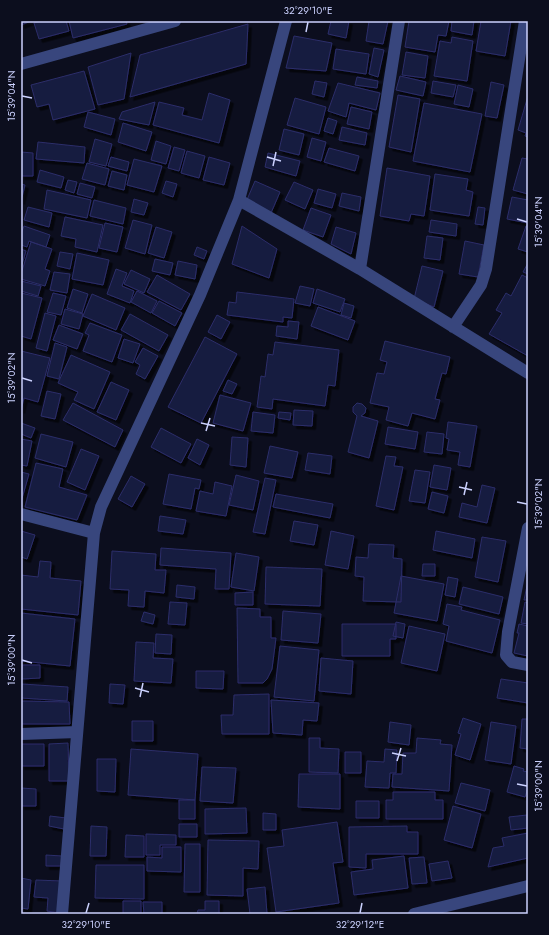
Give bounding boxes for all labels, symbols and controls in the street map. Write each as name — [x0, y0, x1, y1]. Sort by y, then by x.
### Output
text: 32°29'10"E — [284, 3, 332, 18]
text: 15°39'04"N — [4, 70, 19, 122]
text: 15°39'04"N — [531, 196, 546, 248]
text: 15°39'02"N — [4, 352, 19, 404]
text: 15°39'02"N — [531, 478, 546, 530]
text: 15°39'00"N — [4, 634, 19, 686]
text: 15°39'00"N — [531, 760, 546, 812]
text: 32°29'10"E — [62, 917, 110, 932]
text: 32°29'12"E — [336, 917, 384, 932]

